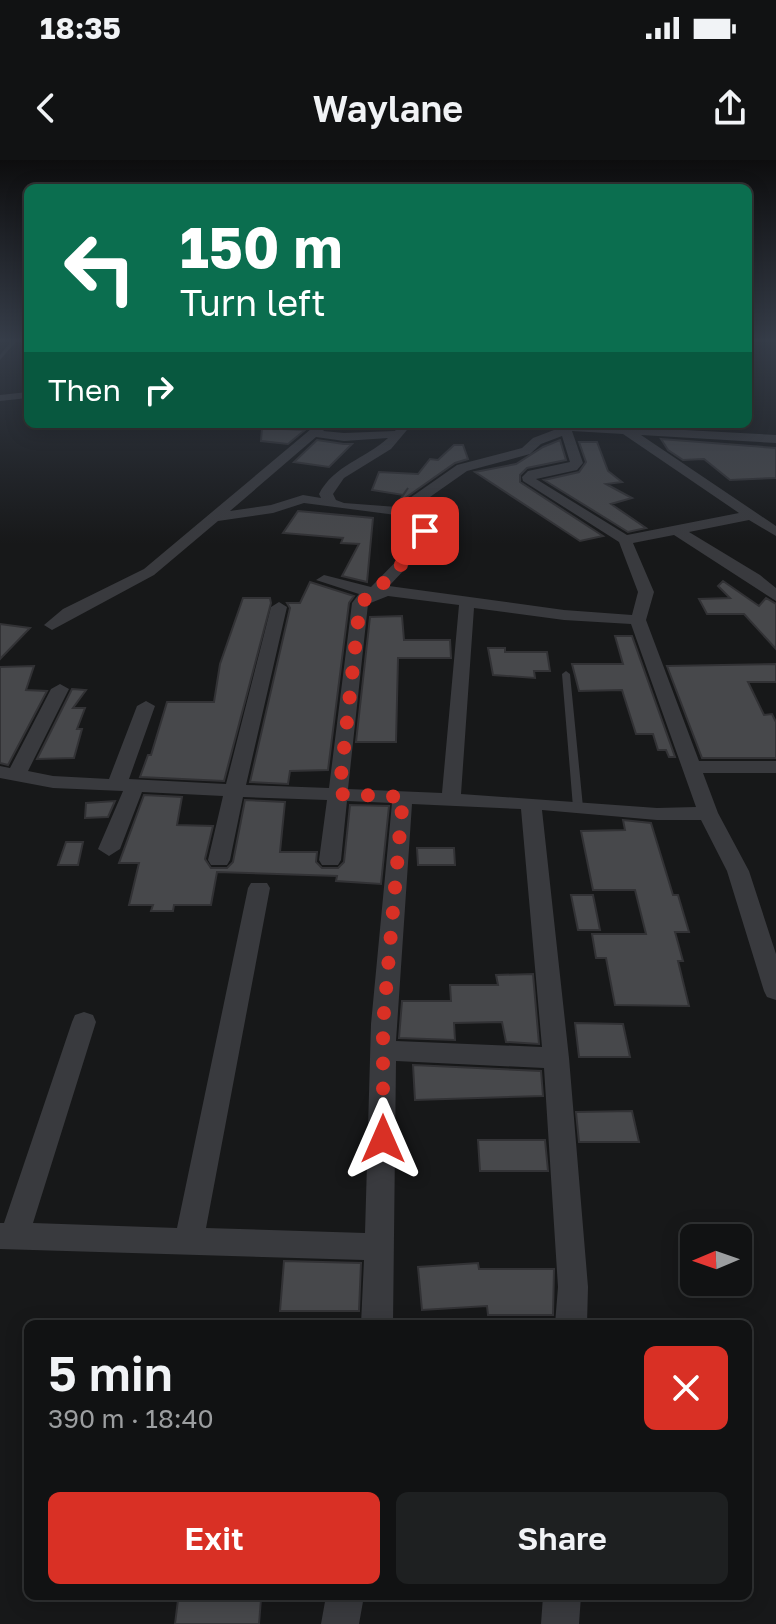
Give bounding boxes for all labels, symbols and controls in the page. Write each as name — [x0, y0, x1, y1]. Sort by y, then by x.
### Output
text: 18:35 — [40, 10, 121, 46]
icon: back — [24, 86, 68, 130]
icon: share — [708, 86, 752, 130]
text: Waylane — [313, 87, 463, 130]
text: 150 m — [180, 213, 342, 280]
icon: left — [48, 216, 152, 320]
text: Turn left — [180, 281, 326, 324]
icon: right — [137, 368, 181, 412]
text: Then — [48, 372, 121, 408]
pin — [391, 497, 459, 565]
icon: arrive — [403, 509, 447, 553]
position arrow — [341, 1097, 425, 1181]
north arrow — [680, 1224, 752, 1296]
map controls — [680, 1224, 752, 1296]
text: 5 min — [48, 1344, 173, 1402]
button: close — [644, 1346, 728, 1430]
text: 390 m · 18:40 — [48, 1403, 214, 1434]
button: Exit — [48, 1492, 380, 1584]
button: Share — [396, 1492, 728, 1584]

